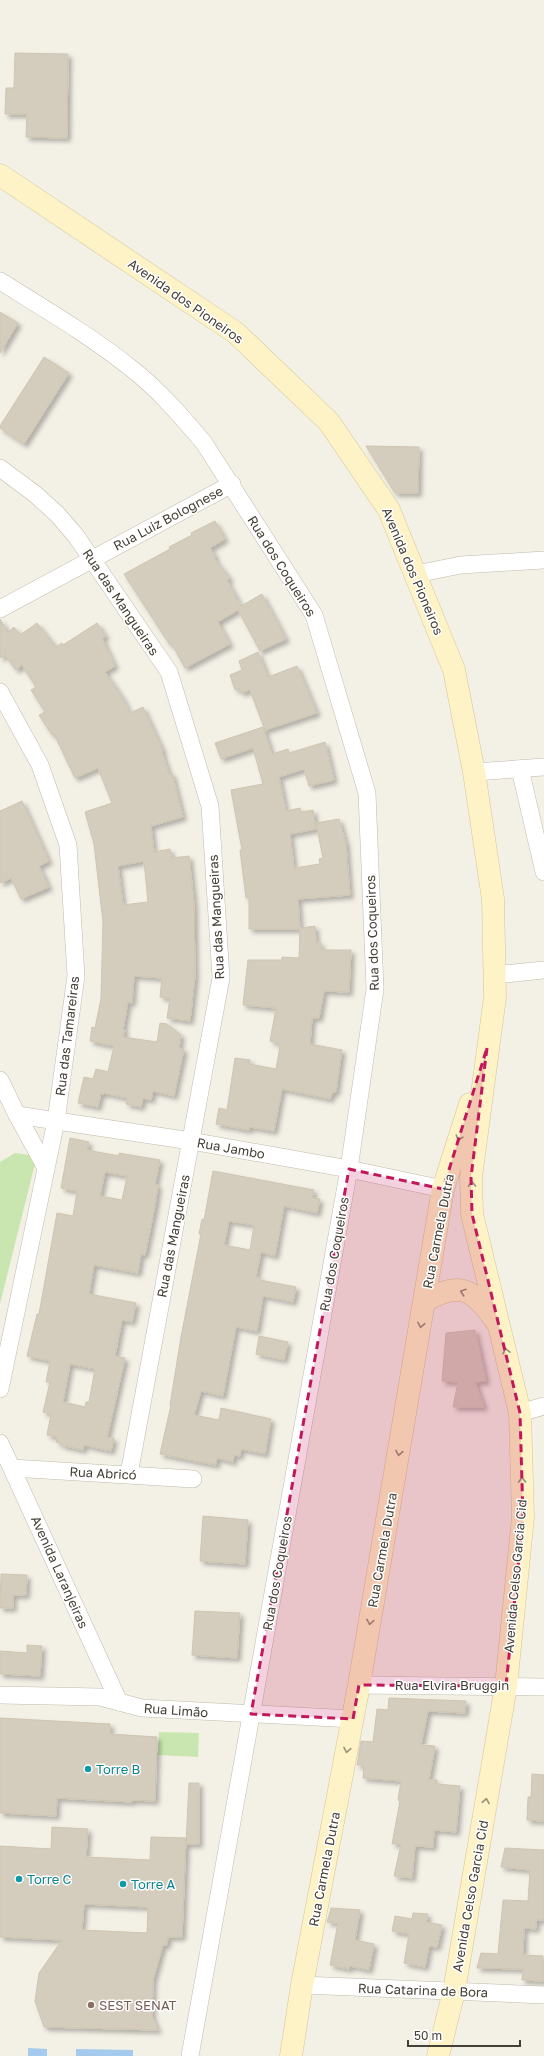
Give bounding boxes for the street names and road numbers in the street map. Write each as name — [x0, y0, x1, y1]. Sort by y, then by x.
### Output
street label: Avenida dos Pioneiros — [125, 255, 247, 347]
street label: Rua Luiz Bolognese — [111, 482, 225, 554]
street label: Avenida dos Pioneiros — [379, 505, 447, 637]
street label: Rua dos Coqueiros — [244, 513, 320, 620]
street label: Rua das Mangueiras — [79, 546, 163, 658]
street label: Rua das Mangueiras — [205, 854, 227, 980]
street label: Rua dos Coqueiros — [362, 875, 382, 991]
street label: Rua das Tamareiras — [52, 975, 82, 1097]
street label: Rua Jambo — [196, 1134, 267, 1162]
street label: Rua Carmela Dutra — [419, 1172, 457, 1290]
street label: Rua das Mangueiras — [153, 1173, 193, 1299]
street label: Rua dos Coqueiros — [316, 1195, 352, 1313]
street label: Rua Abricó — [69, 1463, 137, 1483]
street label: Rua Carmela Dutra — [364, 1491, 400, 1609]
street label: Avenida Celso Garcia Cid — [500, 1499, 530, 1653]
street label: Avenida Laranjeiras — [28, 1513, 92, 1631]
street label: Rua dos Coqueiros — [259, 1514, 295, 1632]
street label: Rua Elvira Bruggin — [395, 1677, 509, 1693]
street label: Rua Limão — [143, 1700, 209, 1720]
street label: Rua Carmela Dutra — [305, 1810, 343, 1928]
street label: Avenida Celso Garcia Cid — [449, 1819, 491, 1973]
street label: Rua Catarina de Bora — [358, 1980, 488, 2000]

